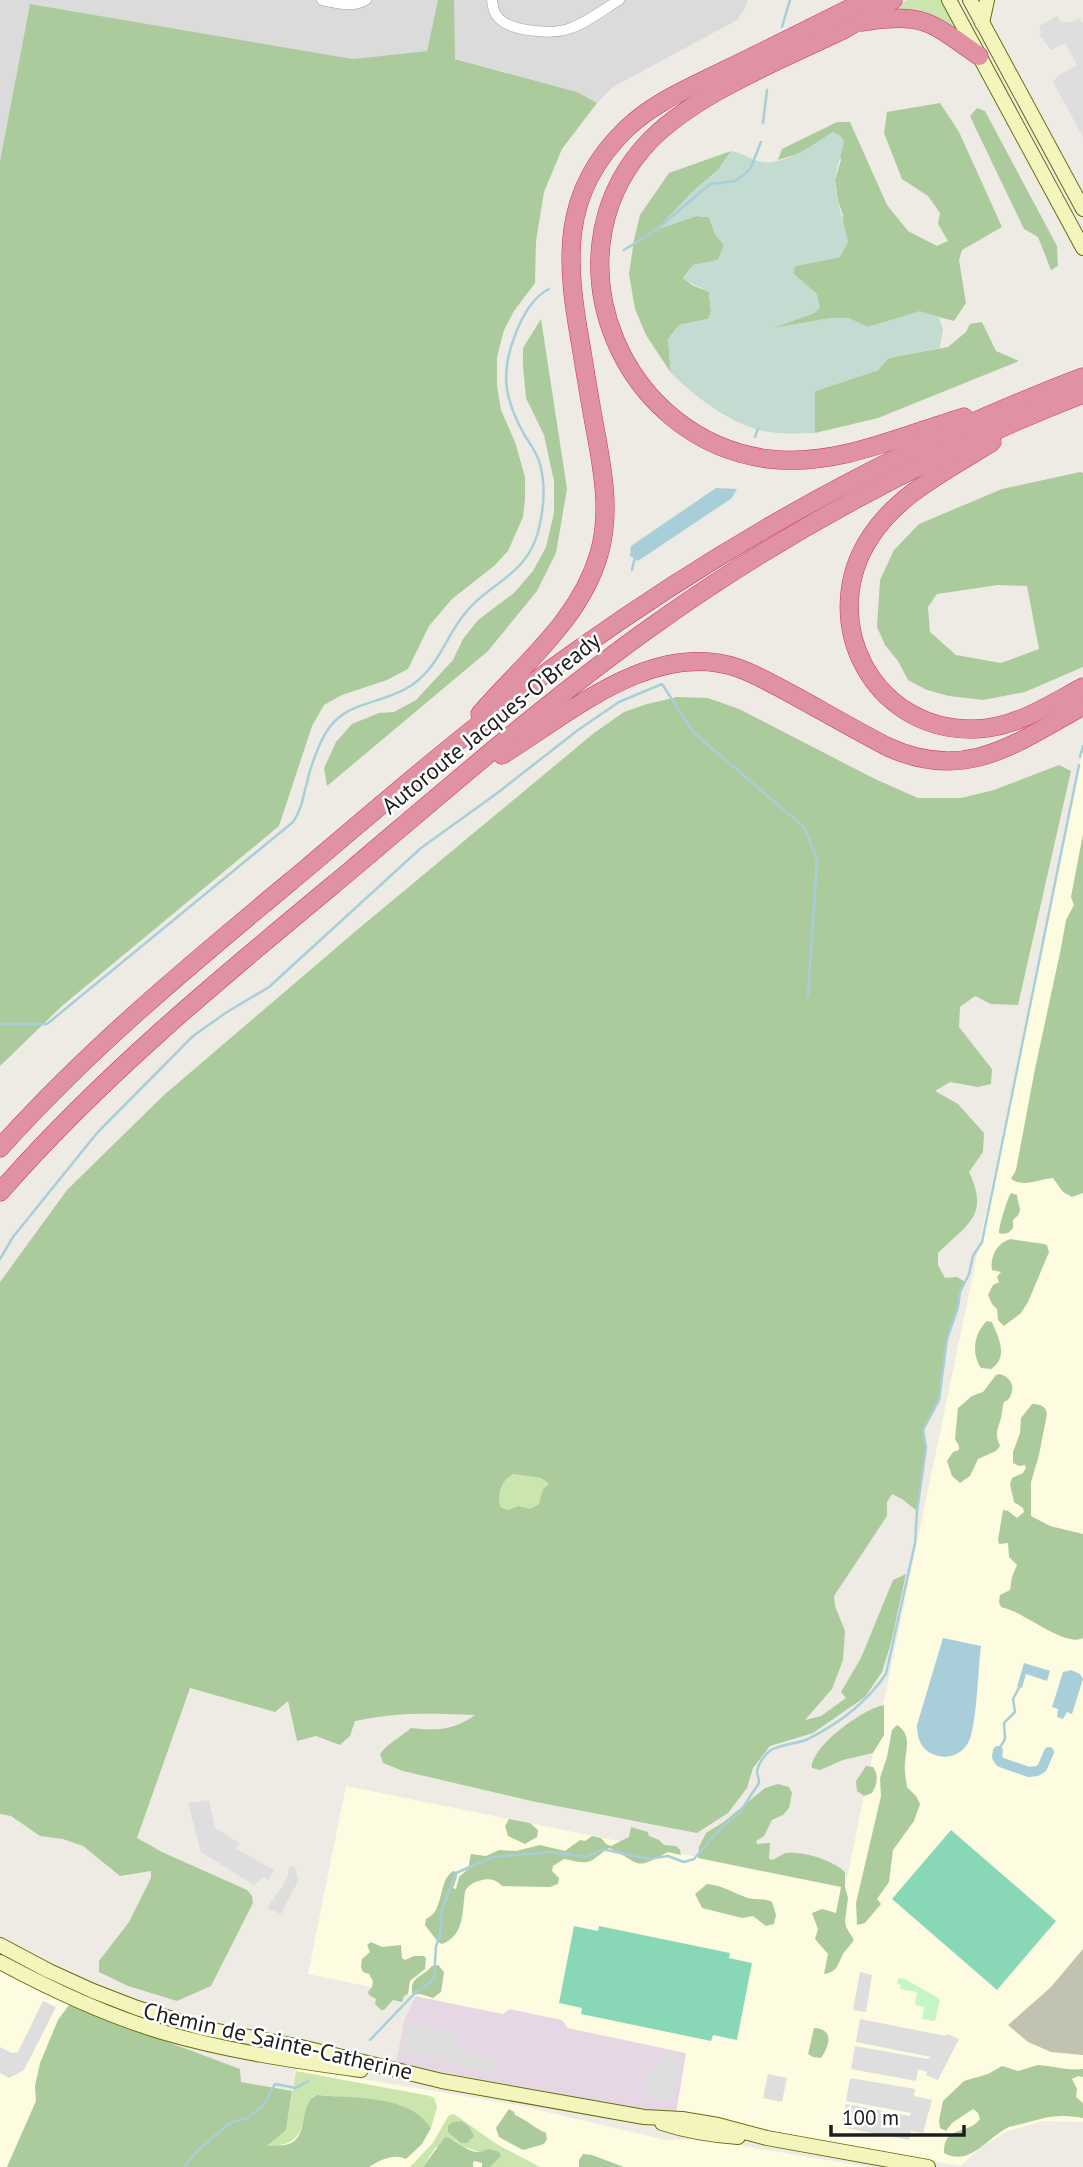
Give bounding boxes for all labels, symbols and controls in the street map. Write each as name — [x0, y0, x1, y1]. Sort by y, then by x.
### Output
street label: Autoroute Jacques-O'Bready — [375, 625, 606, 820]
street label: Chemin de Sainte-Catherine — [141, 1995, 416, 2086]
scale bar — [831, 2094, 964, 2138]
text: 100 m — [842, 2104, 899, 2131]

